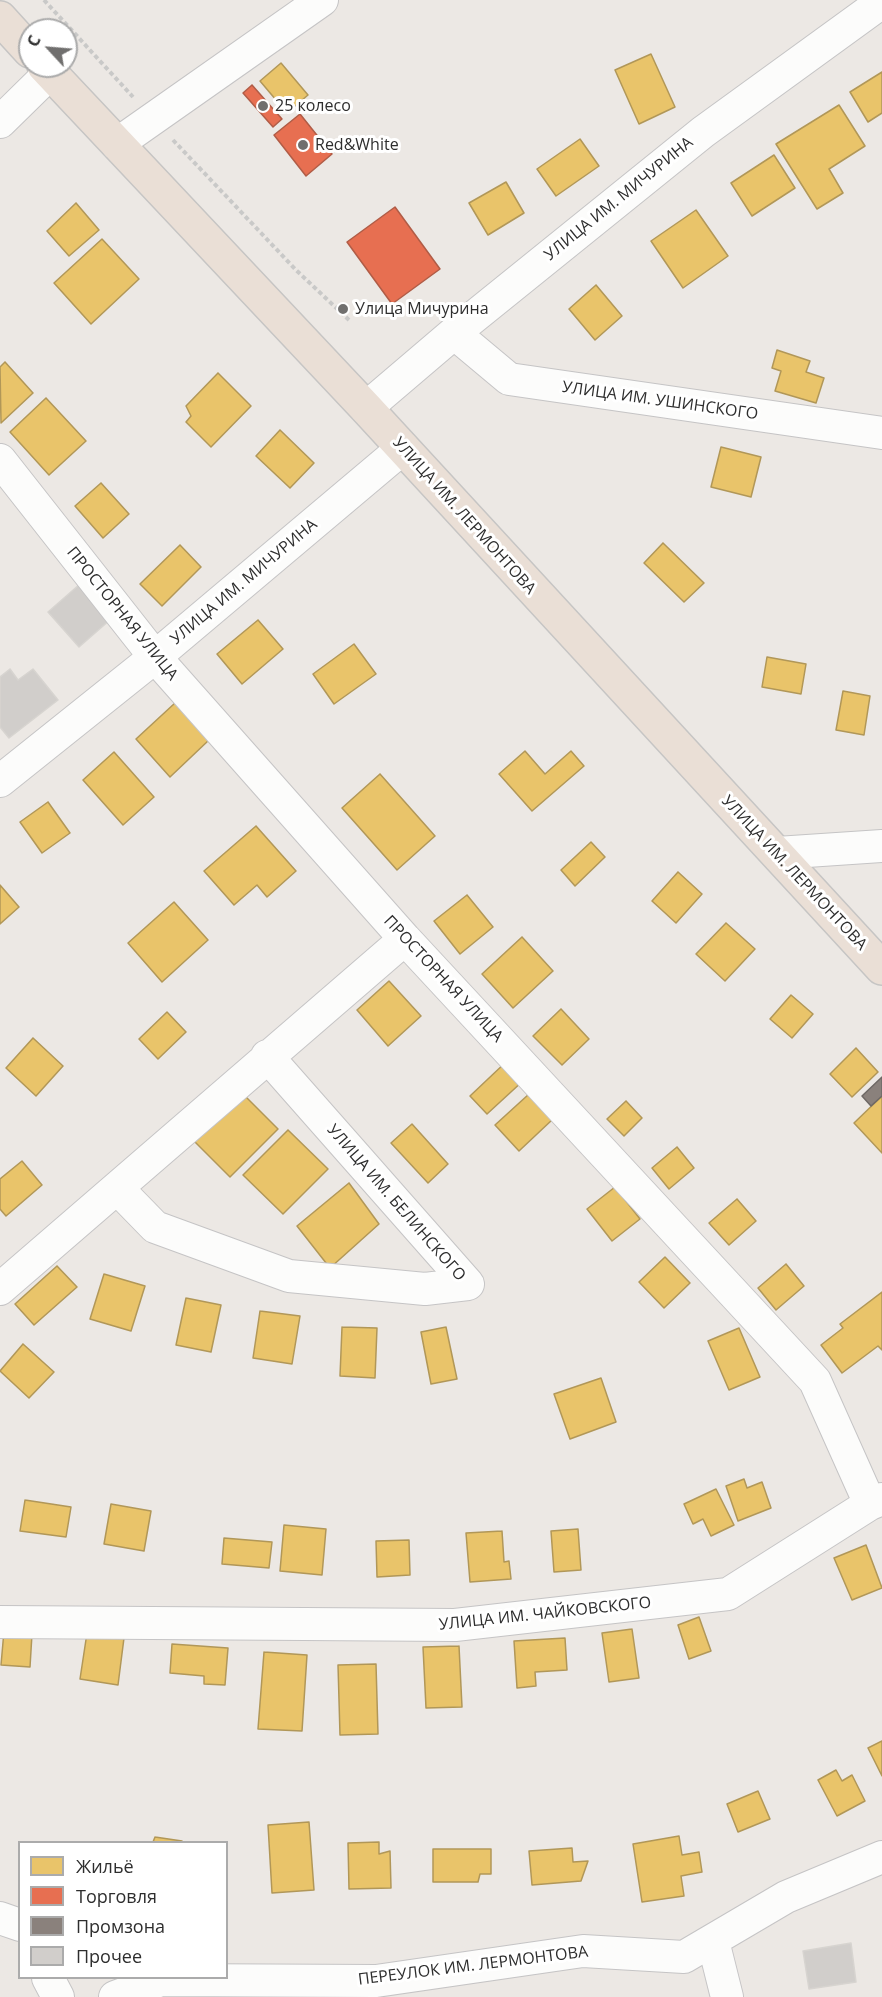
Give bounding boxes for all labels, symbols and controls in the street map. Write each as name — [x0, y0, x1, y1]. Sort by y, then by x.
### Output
north arrow — [18, 18, 78, 78]
text: С — [21, 32, 46, 50]
place label: 25 колесо — [275, 96, 351, 116]
marker: 25 колесо — [256, 99, 270, 113]
street label: УЛИЦА ИМ. МИЧУРИНА — [541, 133, 697, 265]
place label: Red&White — [315, 135, 399, 155]
marker: Red&White — [296, 138, 310, 152]
place label: Улица Мичурина — [355, 299, 489, 319]
marker: Улица Мичурина — [336, 302, 350, 316]
street label: УЛИЦА ИМ. УШИНСКОГО — [561, 378, 759, 424]
street label: УЛИЦА ИМ. ЛЕРМОНТОВА — [388, 434, 540, 598]
street label: УЛИЦА ИМ. МИЧУРИНА — [167, 515, 321, 649]
street label: ПРОСТОРНАЯ УЛИЦА — [62, 543, 182, 685]
street label: УЛИЦА ИМ. ЛЕРМОНТОВА — [717, 792, 871, 954]
street label: ПРОСТОРНАЯ УЛИЦА — [379, 912, 507, 1046]
street label: УЛИЦА ИМ. БЕЛИНСКОГО — [323, 1121, 469, 1285]
street label: УЛИЦА ИМ. ЧАЙКОВСКОГО — [438, 1593, 652, 1635]
legend — [18, 1841, 228, 1979]
text: Жильё — [76, 1854, 134, 1878]
text: Торговля — [76, 1884, 157, 1908]
text: Промзона — [76, 1914, 165, 1938]
street label: ПЕРЕУЛОК ИМ. ЛЕРМОНТОВА — [357, 1942, 589, 1990]
text: Прочее — [76, 1944, 142, 1968]

